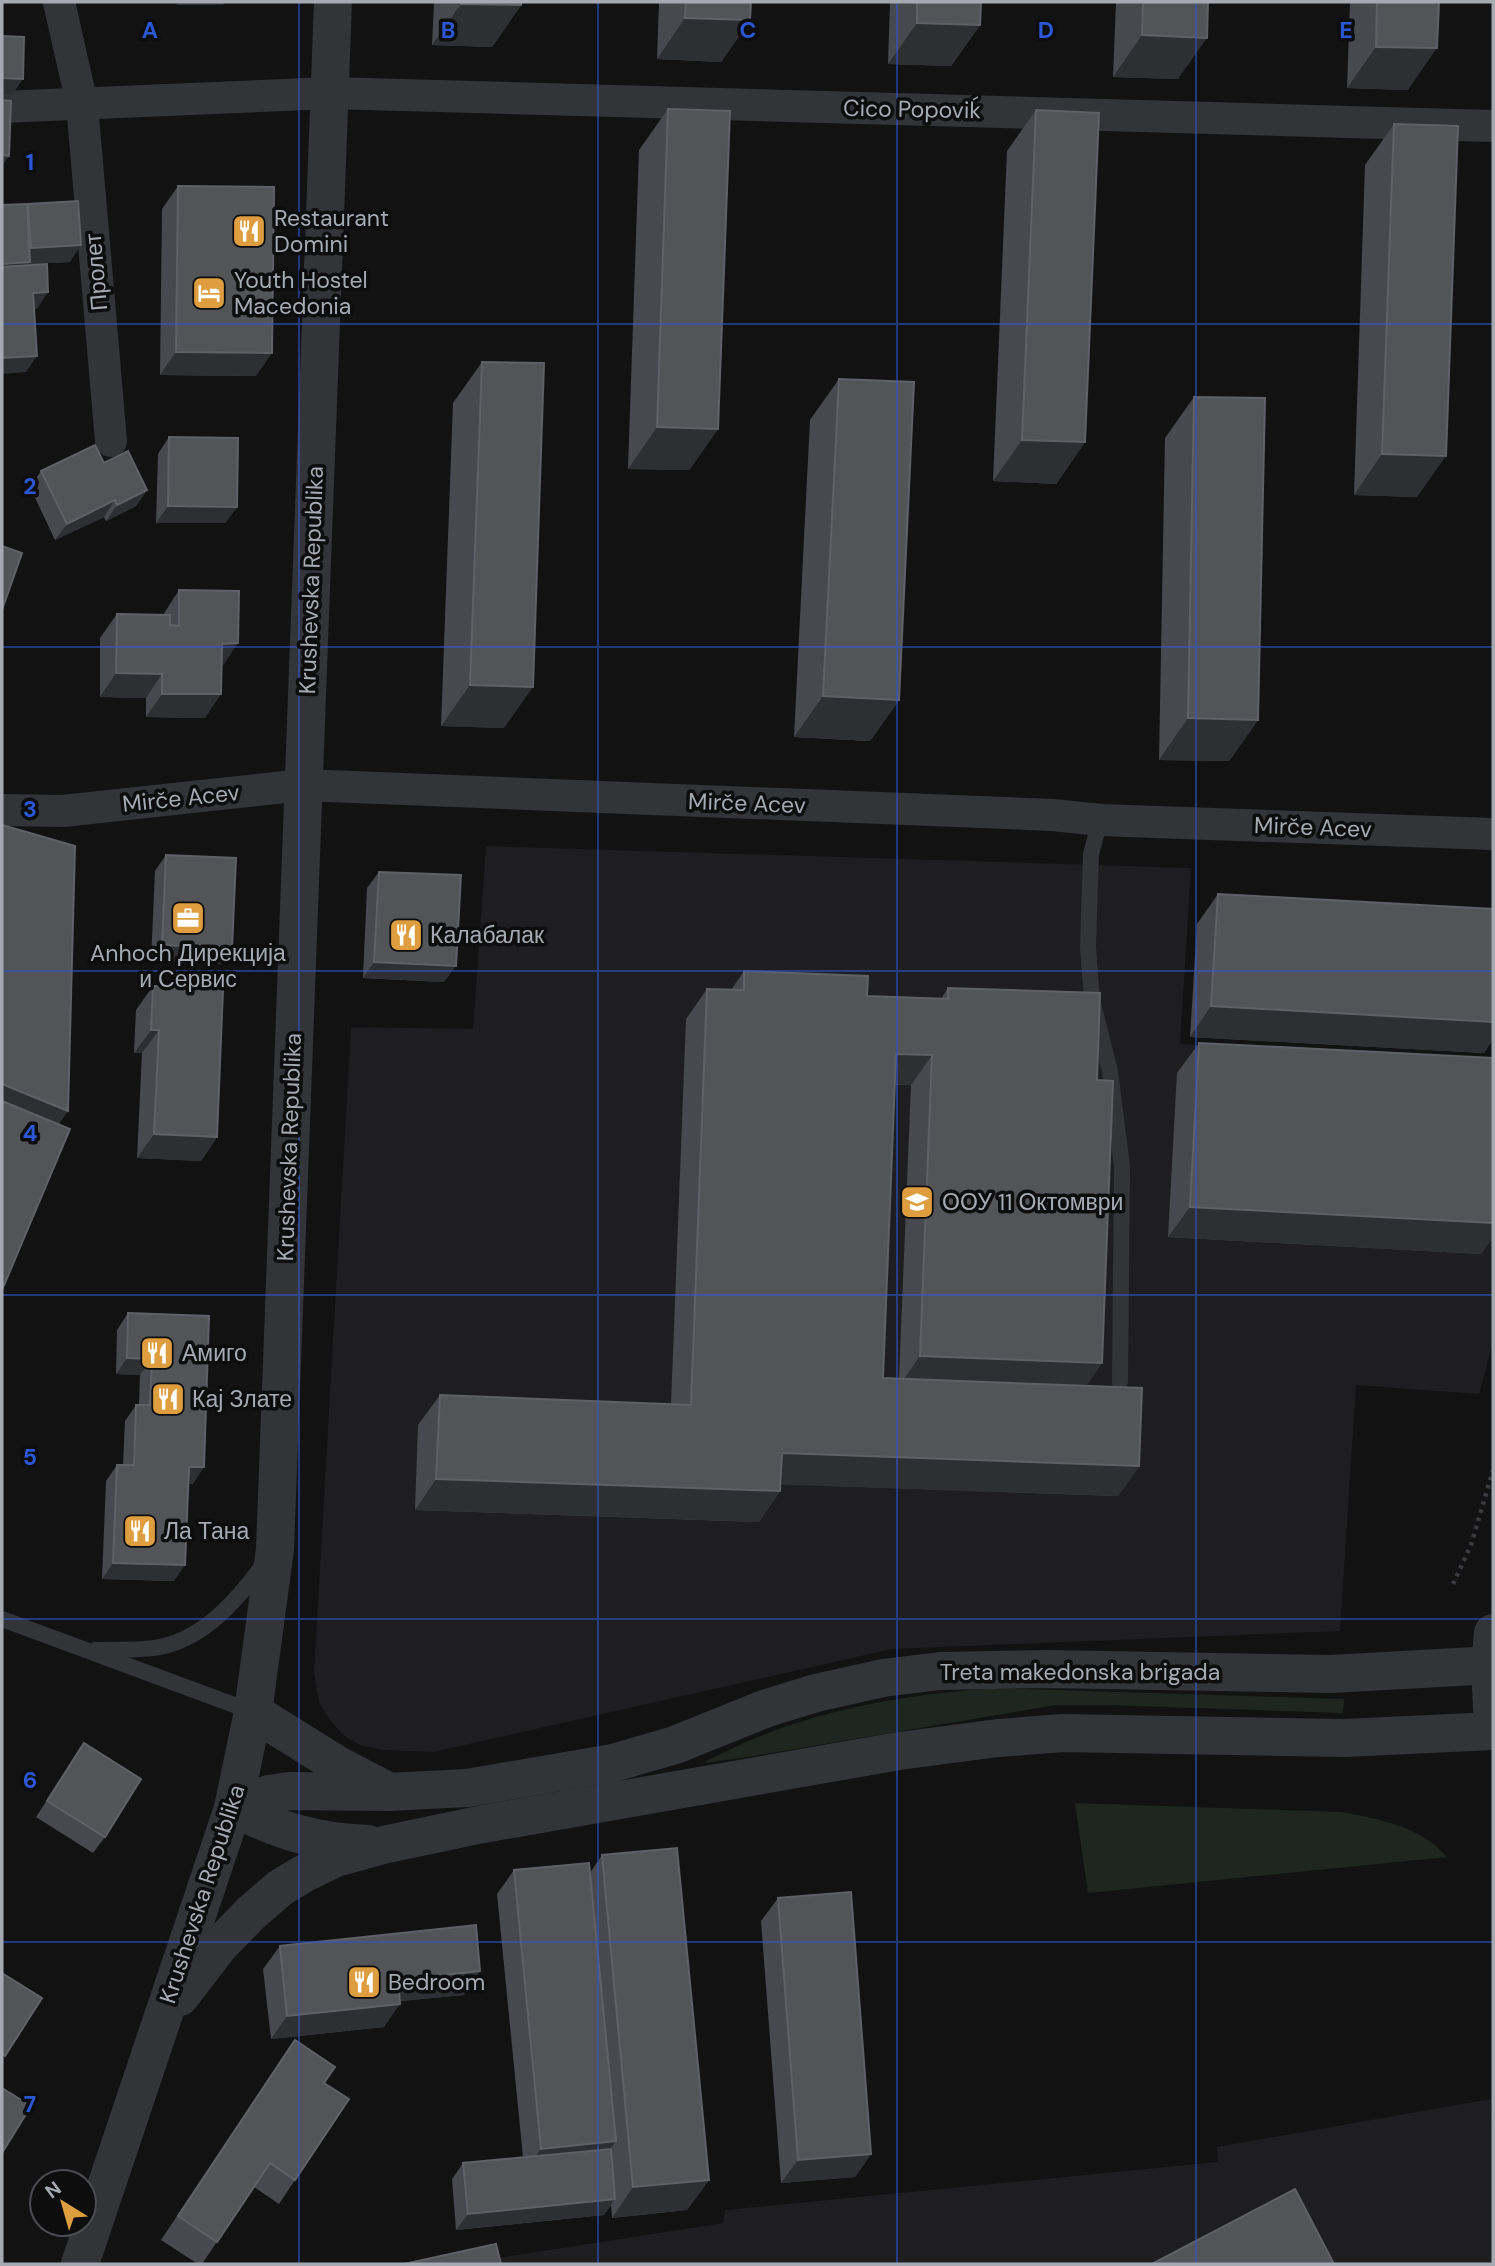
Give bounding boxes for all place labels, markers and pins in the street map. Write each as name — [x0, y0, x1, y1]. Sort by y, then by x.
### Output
place label: Restaurant Domini — [274, 203, 389, 259]
restaurant icon: Restaurant Domini — [230, 212, 268, 250]
place label: Youth Hostel Macedonia — [234, 265, 368, 321]
hotel icon: Youth Hostel Macedonia — [190, 274, 228, 312]
office icon: Anhoch Дирекција и Сервис — [169, 899, 207, 937]
restaurant icon: Калабалак — [387, 916, 425, 954]
place label: Калабалак — [430, 920, 545, 950]
place label: Anhoch Дирекција и Сервис — [90, 938, 286, 994]
school or university icon: ООУ 11 Октомври — [898, 1183, 936, 1221]
place label: ООУ 11 Октомври — [942, 1187, 1123, 1217]
restaurant icon: Амиго — [138, 1334, 176, 1372]
place label: Амиго — [182, 1338, 247, 1368]
restaurant icon: Кај Злате — [149, 1380, 187, 1418]
place label: Кај Злате — [192, 1384, 292, 1414]
restaurant icon: Ла Тана — [121, 1512, 159, 1550]
place label: Ла Тана — [164, 1516, 250, 1546]
restaurant icon: Bedroom — [345, 1963, 383, 2001]
place label: Bedroom — [388, 1967, 485, 1997]

